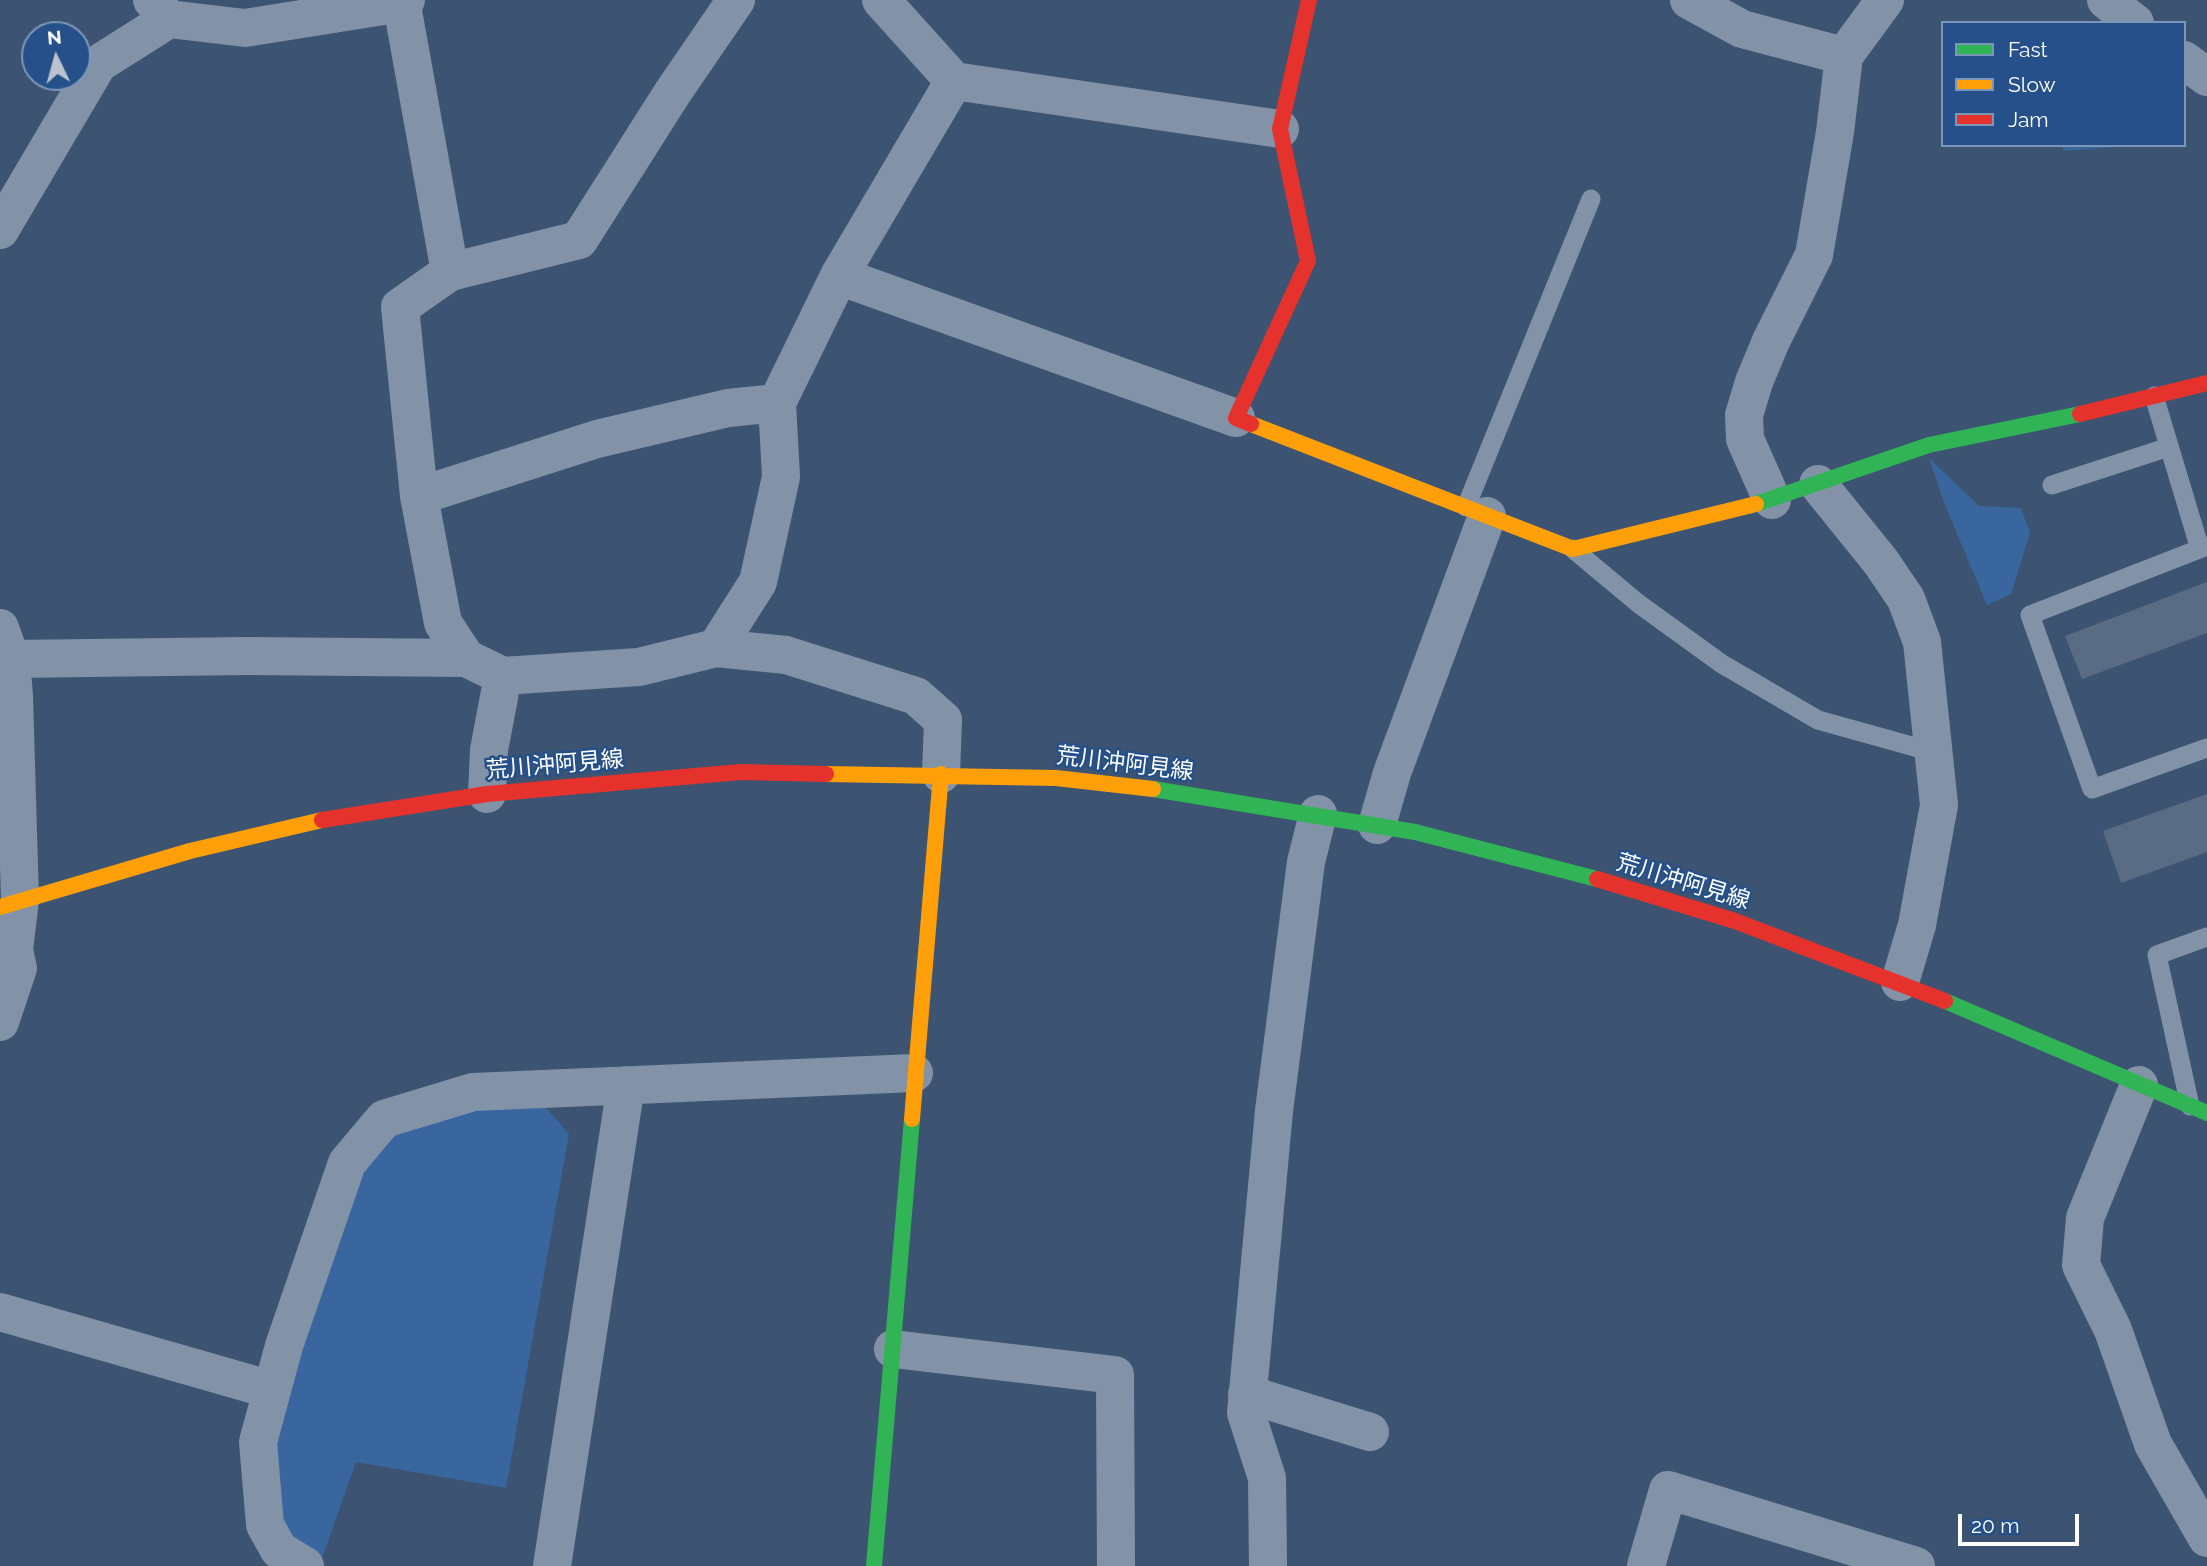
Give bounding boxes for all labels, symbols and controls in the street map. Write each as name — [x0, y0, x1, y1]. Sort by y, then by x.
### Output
north arrow — [21, 21, 91, 91]
legend — [1941, 21, 2186, 147]
text: N — [46, 25, 63, 49]
text: Fast — [2008, 37, 2048, 62]
text: Slow — [2008, 72, 2056, 97]
text: Jam — [2008, 107, 2049, 132]
street label: 荒川沖阿見線 — [1055, 742, 1195, 786]
street label: 荒川沖阿見線 — [485, 745, 625, 785]
street label: 荒川沖阿見線 — [1613, 849, 1753, 915]
scale bar — [1962, 1500, 2083, 1544]
text: 20 m — [1971, 1513, 2019, 1538]

